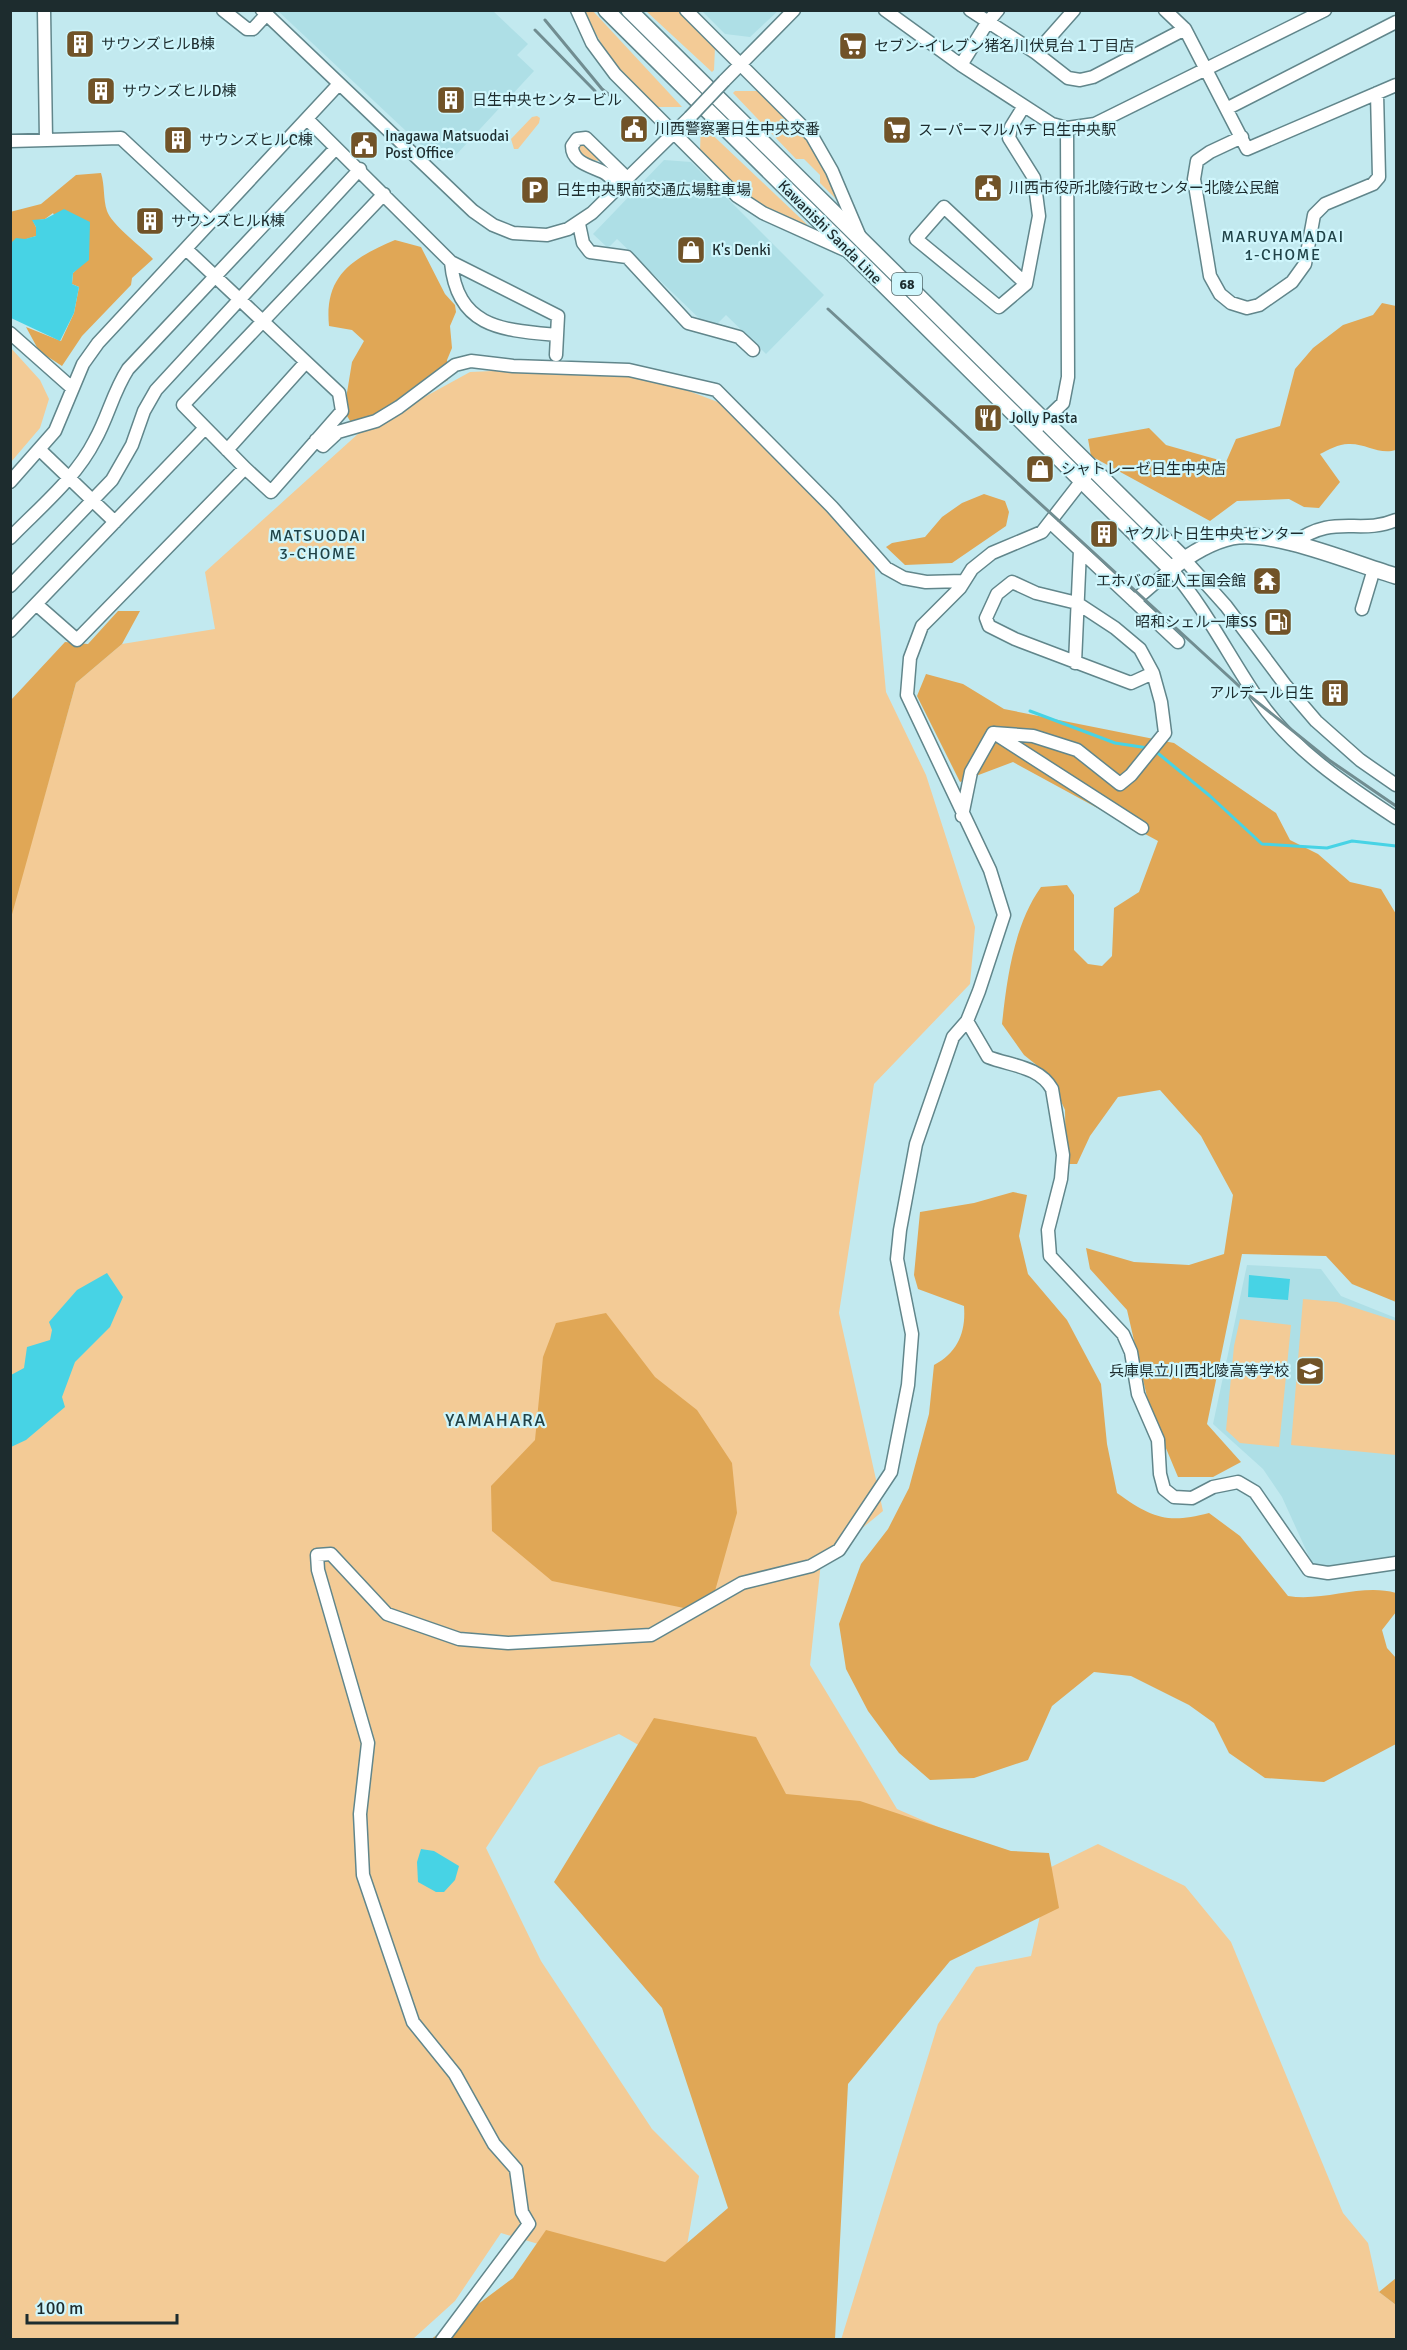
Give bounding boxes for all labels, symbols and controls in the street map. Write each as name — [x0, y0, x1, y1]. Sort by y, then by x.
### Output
building icon: サウンズヒルB棟 — [64, 28, 96, 60]
supermarket icon: セブン‐イレブン猪名川伏見台１丁目店 — [837, 30, 869, 62]
place label: サウンズヒルB棟 — [101, 35, 215, 53]
place label: セブン‐イレブン猪名川伏見台１丁目店 — [874, 37, 1134, 55]
building icon: サウンズヒルD棟 — [85, 75, 117, 107]
place label: サウンズヒルD棟 — [122, 82, 236, 100]
building icon: 日生中央センタービル — [435, 84, 467, 116]
place label: 日生中央センタービル — [472, 91, 622, 109]
public building icon: 川西警察署日生中央交番 — [618, 113, 650, 145]
supermarket icon: スーパーマルハチ 日生中央駅 — [881, 114, 913, 146]
place label: 川西警察署日生中央交番 — [655, 120, 820, 138]
place label: スーパーマルハチ 日生中央駅 — [918, 121, 1116, 139]
building icon: サウンズヒルC棟 — [162, 124, 194, 156]
place label: Inagawa Matsuodai Post Office — [385, 127, 509, 162]
public building icon: Inagawa Matsuodai Post Office — [348, 129, 380, 161]
place label: サウンズヒルC棟 — [199, 131, 313, 149]
public building icon: 川西市役所北陵行政センター北陵公民館 — [972, 172, 1004, 204]
parking icon: 日生中央駅前交通広場駐車場 — [519, 174, 551, 206]
street label: Kawanishi Sanda Line — [774, 176, 886, 288]
place label: 川西市役所北陵行政センター北陵公民館 — [1009, 179, 1279, 197]
place label: 日生中央駅前交通広場駐車場 — [556, 181, 751, 199]
building icon: サウンズヒルK棟 — [134, 205, 166, 237]
place label: サウンズヒルK棟 — [171, 212, 285, 230]
district label: MARUYAMADAI 1-CHOME — [1221, 227, 1345, 265]
shop icon: K's Denki — [675, 234, 707, 266]
place label: K's Denki — [712, 241, 771, 259]
road number: 68 — [892, 273, 922, 295]
restaurant icon: Jolly Pasta — [972, 402, 1004, 434]
place label: Jolly Pasta — [1009, 409, 1078, 427]
shop icon: シャトレーゼ日生中央店 — [1024, 453, 1056, 485]
place label: シャトレーゼ日生中央店 — [1061, 460, 1226, 478]
building icon: ヤクルト日生中央センター — [1088, 518, 1120, 550]
place label: ヤクルト日生中央センター — [1125, 525, 1305, 543]
district label: MATSUODAI 3-CHOME — [269, 526, 367, 564]
temple icon: エホバの証人王国会館 — [1251, 565, 1283, 597]
place label: エホバの証人王国会館 — [1096, 572, 1246, 590]
fuel station icon: 昭和シェル一庫SS — [1262, 606, 1294, 638]
place label: 昭和シェル一庫SS — [1135, 613, 1257, 631]
building icon: アルデール日生 — [1319, 677, 1351, 709]
place label: アルデール日生 — [1209, 684, 1314, 702]
school or university icon: 兵庫県立川西北陵高等学校 — [1294, 1355, 1326, 1387]
place label: 兵庫県立川西北陵高等学校 — [1109, 1362, 1289, 1380]
district label: YAMAHARA — [445, 1409, 547, 1431]
scale bar — [27, 2287, 177, 2325]
text: 100 m — [36, 2297, 83, 2319]

